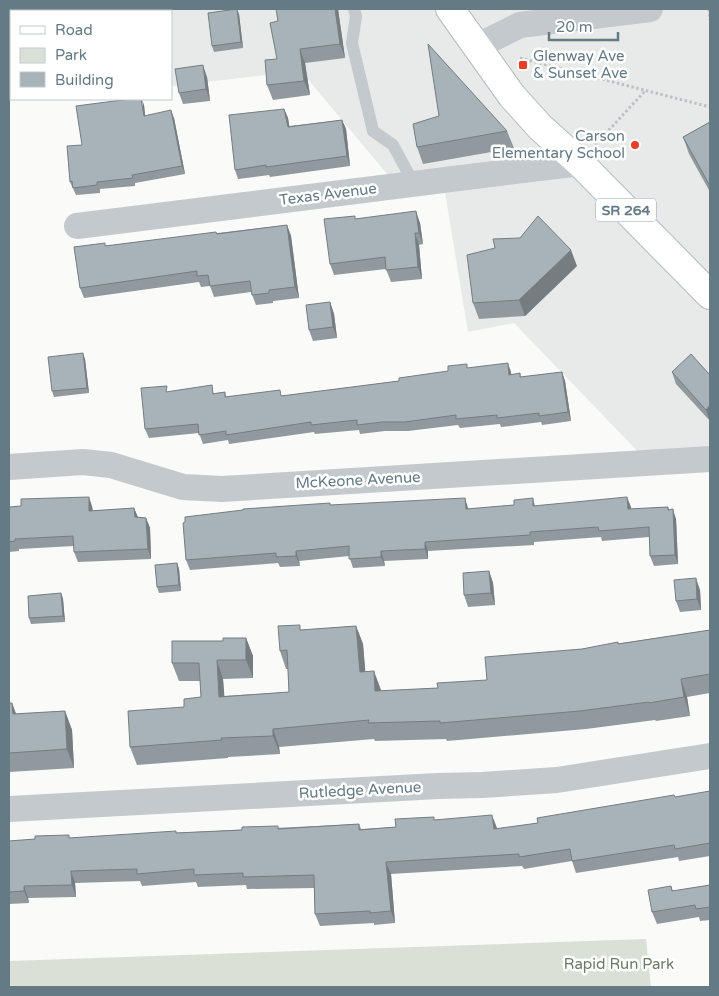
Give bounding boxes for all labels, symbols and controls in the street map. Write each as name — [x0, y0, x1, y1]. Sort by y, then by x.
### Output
legend — [10, 10, 172, 100]
scale bar — [549, 10, 618, 42]
text: 20 m — [556, 18, 593, 36]
text: Road — [55, 21, 93, 39]
text: Park — [55, 46, 87, 64]
place label: Glenway Ave & Sunset Ave — [533, 47, 628, 82]
marker: Glenway Ave & Sunset Ave — [517, 59, 529, 71]
text: Building — [55, 71, 114, 89]
place label: Carson Elementary School — [492, 127, 625, 162]
marker: Carson Elementary School — [629, 139, 641, 151]
street label: Texas Avenue — [278, 179, 378, 209]
road number: SR 264 — [596, 198, 656, 222]
street label: McKeone Avenue — [295, 468, 421, 492]
street label: Rutledge Avenue — [298, 778, 422, 802]
park label: Rapid Run Park — [564, 955, 674, 973]

